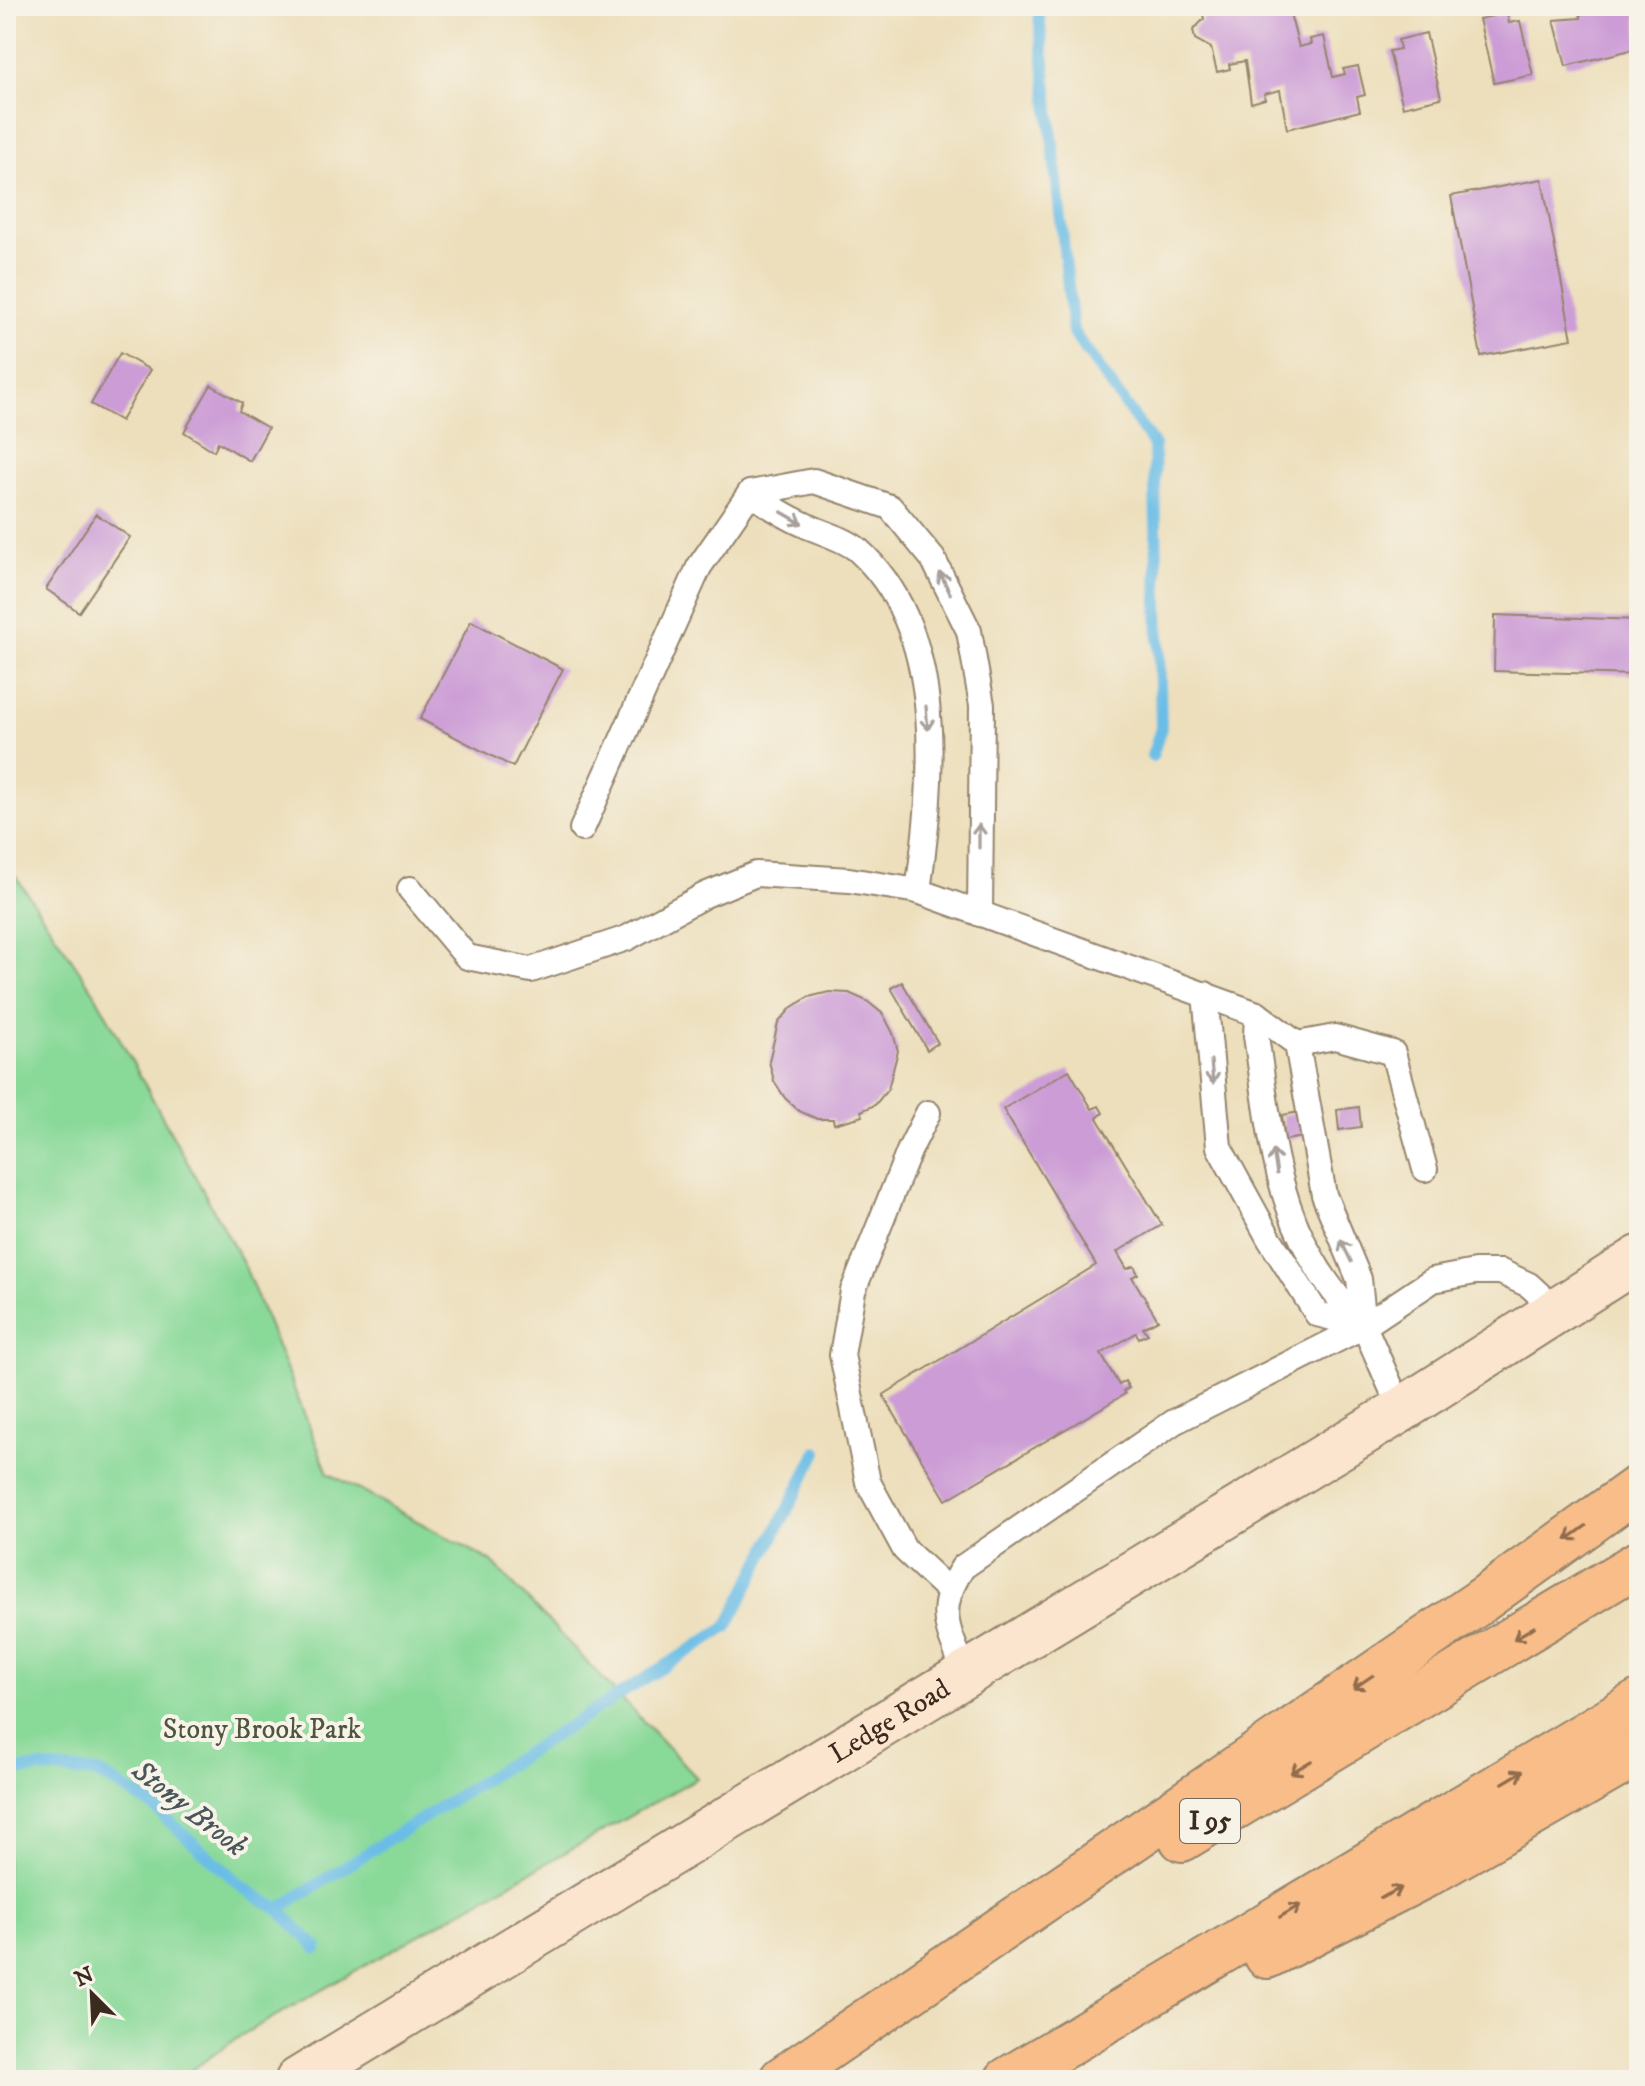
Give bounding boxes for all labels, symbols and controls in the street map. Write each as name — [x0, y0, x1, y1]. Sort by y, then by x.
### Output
one-way arrow — [780, 510, 803, 526]
one-way arrow — [937, 571, 953, 595]
one-way arrow — [920, 704, 935, 731]
one-way arrow — [971, 823, 987, 850]
one-way arrow — [1205, 1058, 1220, 1085]
one-way arrow — [1267, 1150, 1282, 1175]
one-way arrow — [1338, 1240, 1353, 1264]
one-way arrow — [1566, 1524, 1587, 1541]
one-way arrow — [1513, 1625, 1536, 1641]
street label: Ledge Road — [823, 1671, 956, 1771]
one-way arrow — [1352, 1674, 1374, 1690]
park label: Stony Brook Park — [163, 1712, 361, 1747]
water label: Stony Brook — [123, 1752, 254, 1866]
one-way arrow — [1290, 1759, 1313, 1775]
one-way arrow — [1501, 1769, 1524, 1785]
road number: I 95 — [1180, 1799, 1240, 1843]
one-way arrow — [1379, 1884, 1403, 1900]
one-way arrow — [1278, 1903, 1301, 1919]
north arrow — [52, 1954, 132, 2034]
text: N — [71, 1961, 98, 1993]

